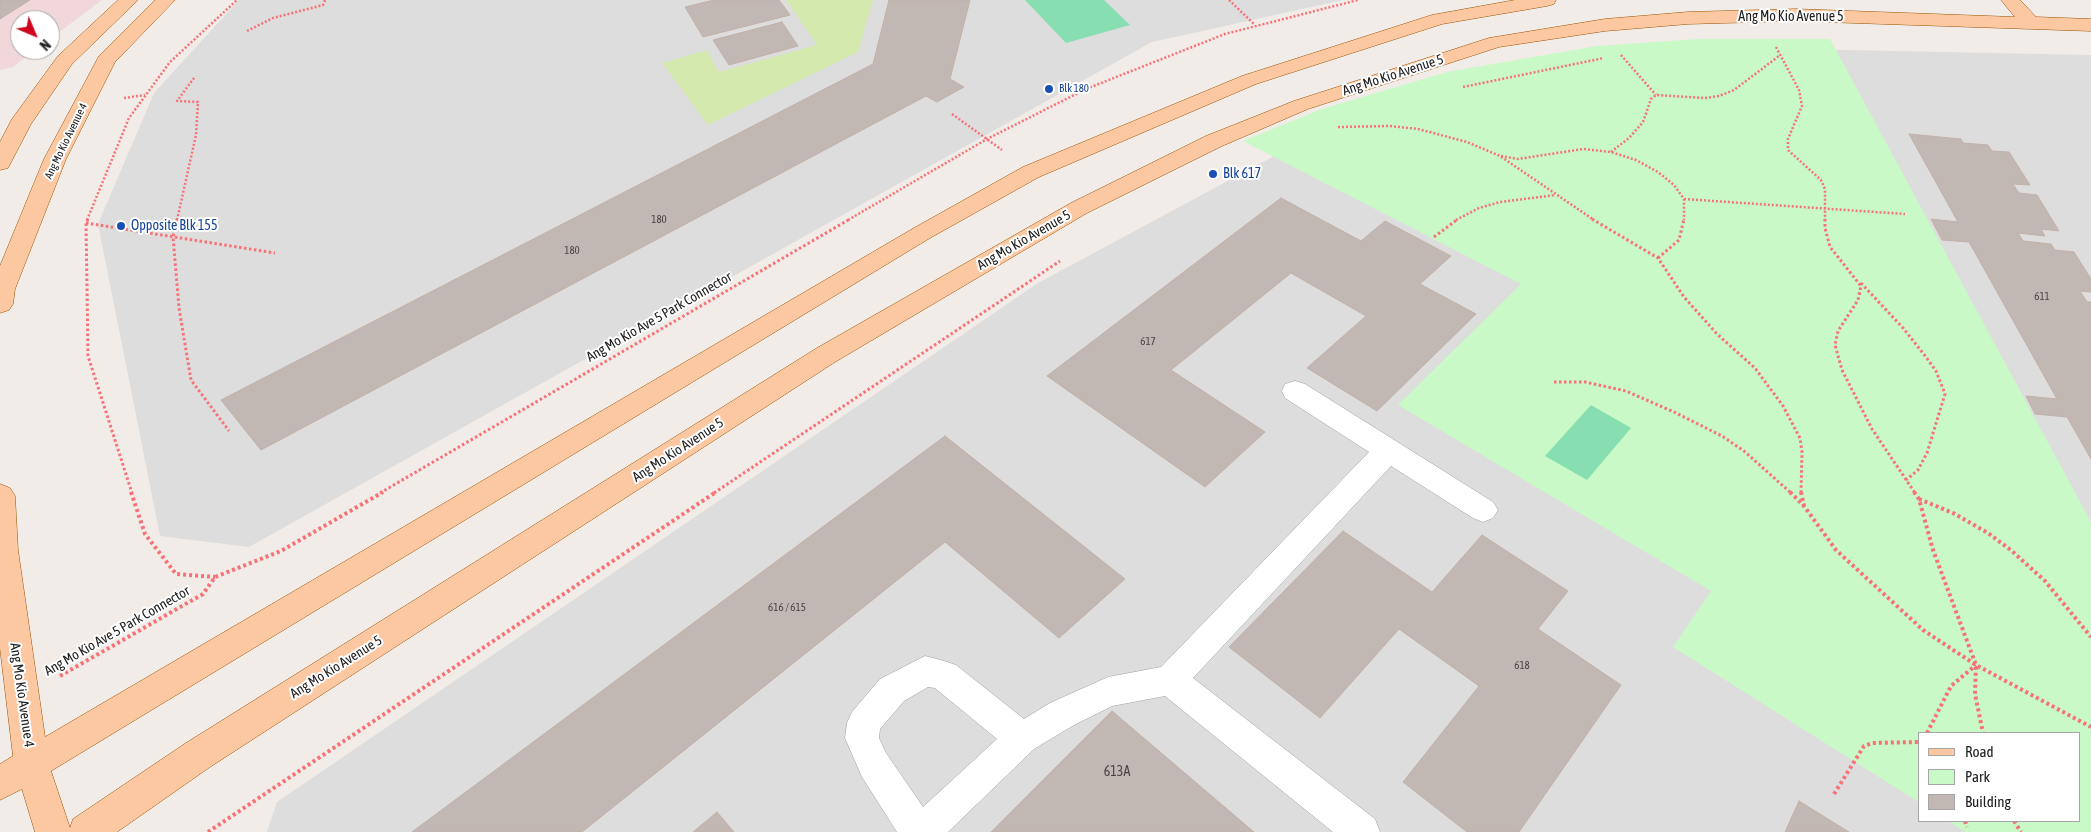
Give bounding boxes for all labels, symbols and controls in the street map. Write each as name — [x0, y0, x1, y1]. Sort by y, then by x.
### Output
street label: Ang Mo Kio Avenue 5 — [1738, 9, 1844, 25]
north arrow — [10, 10, 60, 60]
text: N — [36, 36, 53, 53]
street label: Ang Mo Kio Avenue 5 — [1340, 51, 1446, 99]
place label: Blk 180 — [1059, 82, 1089, 96]
marker: Blk 180 — [1043, 83, 1055, 95]
street label: Ang Mo Kio Avenue 4 — [42, 101, 90, 181]
place label: Blk 617 — [1223, 166, 1261, 182]
marker: Blk 617 — [1207, 168, 1219, 180]
street label: Ang Mo Kio Avenue 5 — [974, 206, 1074, 274]
house number: 180 — [651, 213, 667, 227]
place label: Opposite Blk 155 — [131, 218, 218, 234]
marker: Opposite Blk 155 — [115, 220, 127, 232]
house number: 180 — [564, 244, 580, 258]
street label: Ang Mo Kio Ave 5 Park Connector — [583, 268, 735, 366]
house number: 611 — [2034, 290, 2050, 304]
house number: 617 — [1140, 335, 1156, 349]
street label: Ang Mo Kio Avenue 5 — [629, 414, 727, 486]
street label: Ang Mo Kio Ave 5 Park Connector — [41, 582, 193, 680]
house number: 616 / 615 — [768, 601, 806, 615]
street label: Ang Mo Kio Avenue 5 — [287, 632, 385, 702]
street label: Ang Mo Kio Avenue 4 — [6, 642, 38, 748]
house number: 618 — [1514, 659, 1530, 673]
legend — [1918, 732, 2081, 822]
text: Road — [1965, 743, 1994, 760]
house number: 613A — [1104, 764, 1130, 780]
text: Park — [1965, 768, 1990, 785]
text: Building — [1965, 793, 2011, 810]

